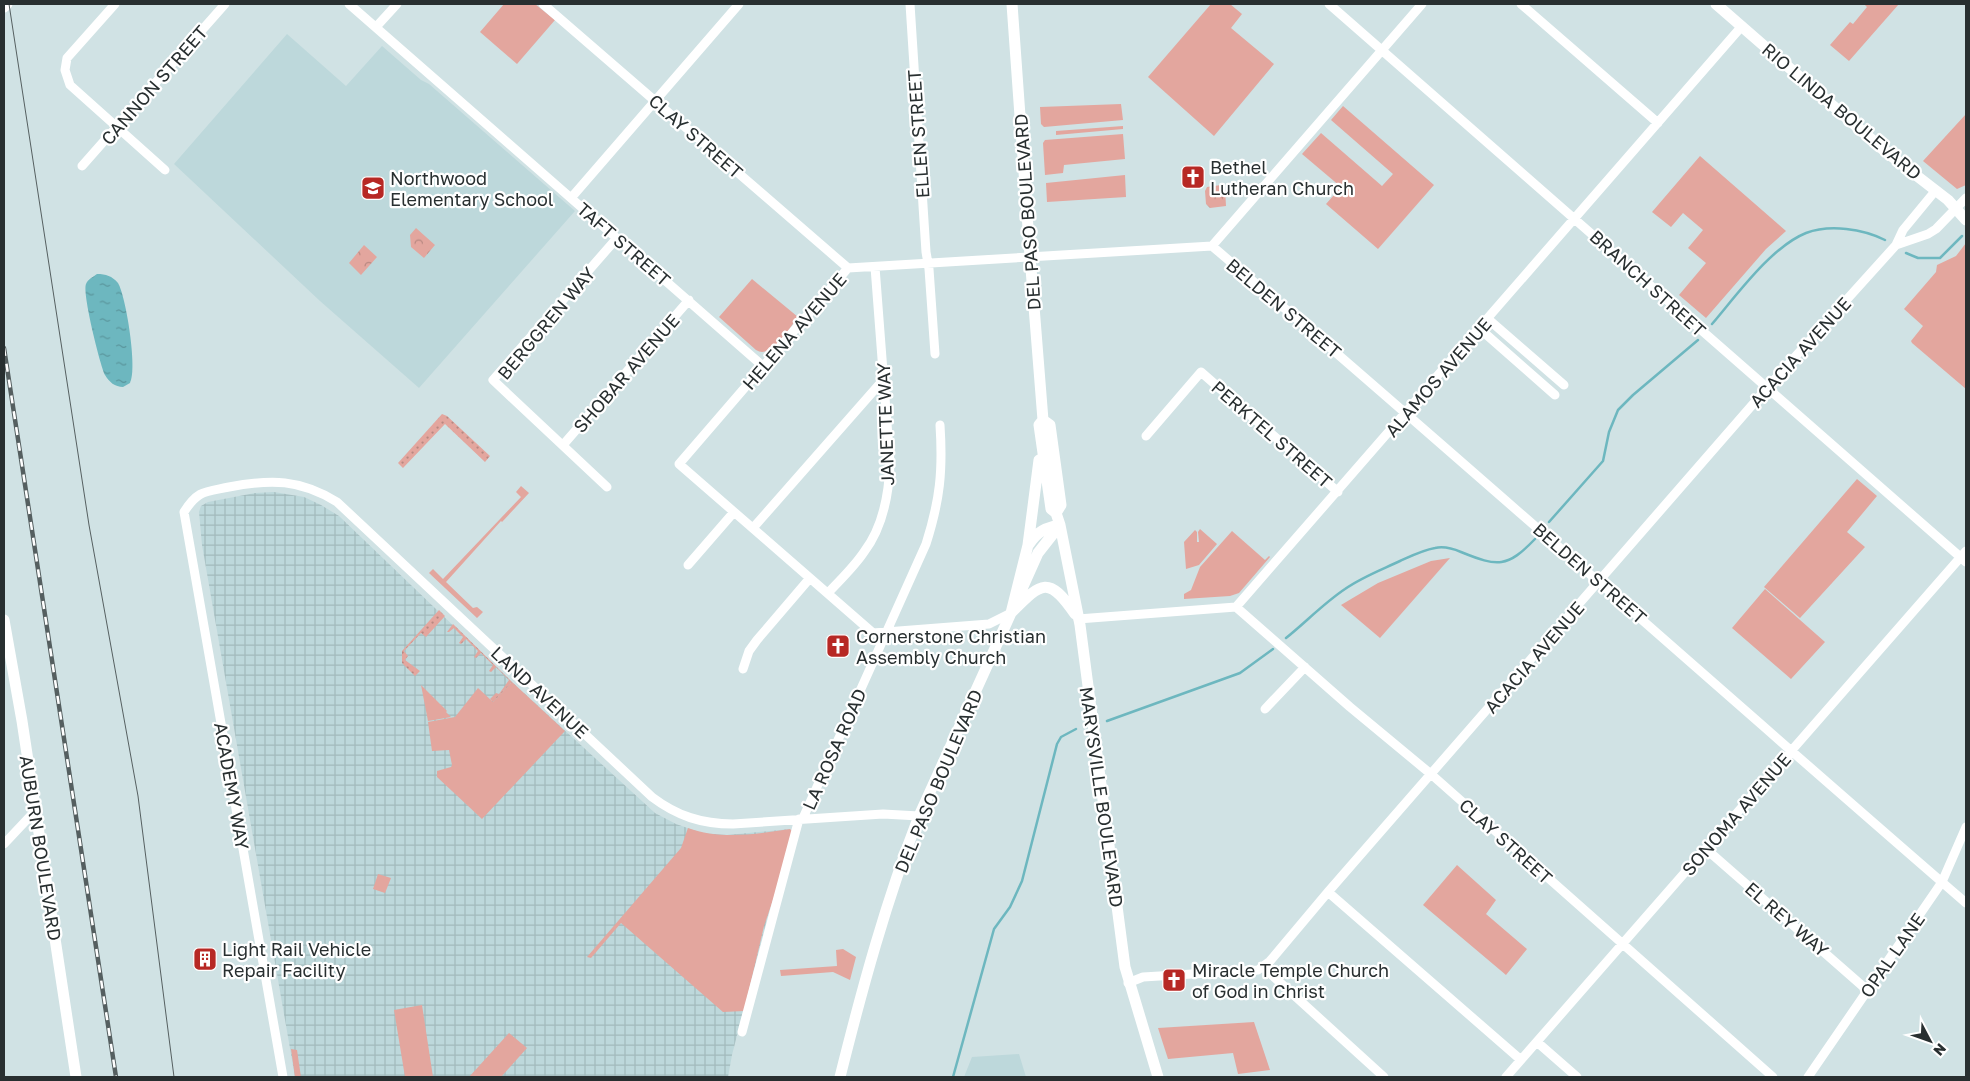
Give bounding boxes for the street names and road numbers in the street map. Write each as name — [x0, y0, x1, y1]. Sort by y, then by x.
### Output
street label: CANNON STREET — [96, 21, 212, 149]
street label: RIO LINDA BOULEVARD — [1758, 38, 1926, 184]
street label: ELLEN STREET — [903, 69, 933, 199]
street label: CLAY STREET — [644, 89, 748, 183]
street label: DEL PASO BOULEVARD — [1009, 113, 1045, 311]
street label: TAFT STREET — [573, 197, 675, 291]
street label: BRANCH STREET — [1585, 225, 1711, 341]
street label: BELDEN STREET — [1222, 254, 1346, 362]
street label: BERGGREN WAY — [493, 262, 600, 384]
street label: HELENA AVENUE — [737, 268, 851, 394]
street label: ACACIA AVENUE — [1745, 292, 1855, 412]
street label: SHOBAR AVENUE — [568, 309, 684, 437]
street label: ALAMOS AVENUE — [1380, 313, 1496, 441]
street label: JANETTE WAY — [872, 362, 898, 486]
street label: PERKTEL STREET — [1207, 376, 1337, 492]
street label: BELDEN STREET — [1529, 518, 1651, 628]
street label: ACACIA AVENUE — [1479, 597, 1589, 717]
street label: LAND AVENUE — [487, 641, 593, 743]
street label: LA ROSA ROAD — [797, 685, 871, 813]
street label: MARYSVILLE BOULEVARD — [1076, 685, 1128, 909]
street label: DEL PASO BOULEVARD — [889, 686, 987, 876]
street label: ACADEMY WAY — [210, 721, 254, 852]
street label: SONOMA AVENUE — [1677, 748, 1795, 880]
street label: AUBURN BOULEVARD — [15, 754, 67, 942]
street label: CLAY STREET — [1455, 794, 1557, 888]
street label: EL REY WAY — [1741, 877, 1833, 961]
street label: OPAL LANE — [1855, 909, 1929, 1001]

